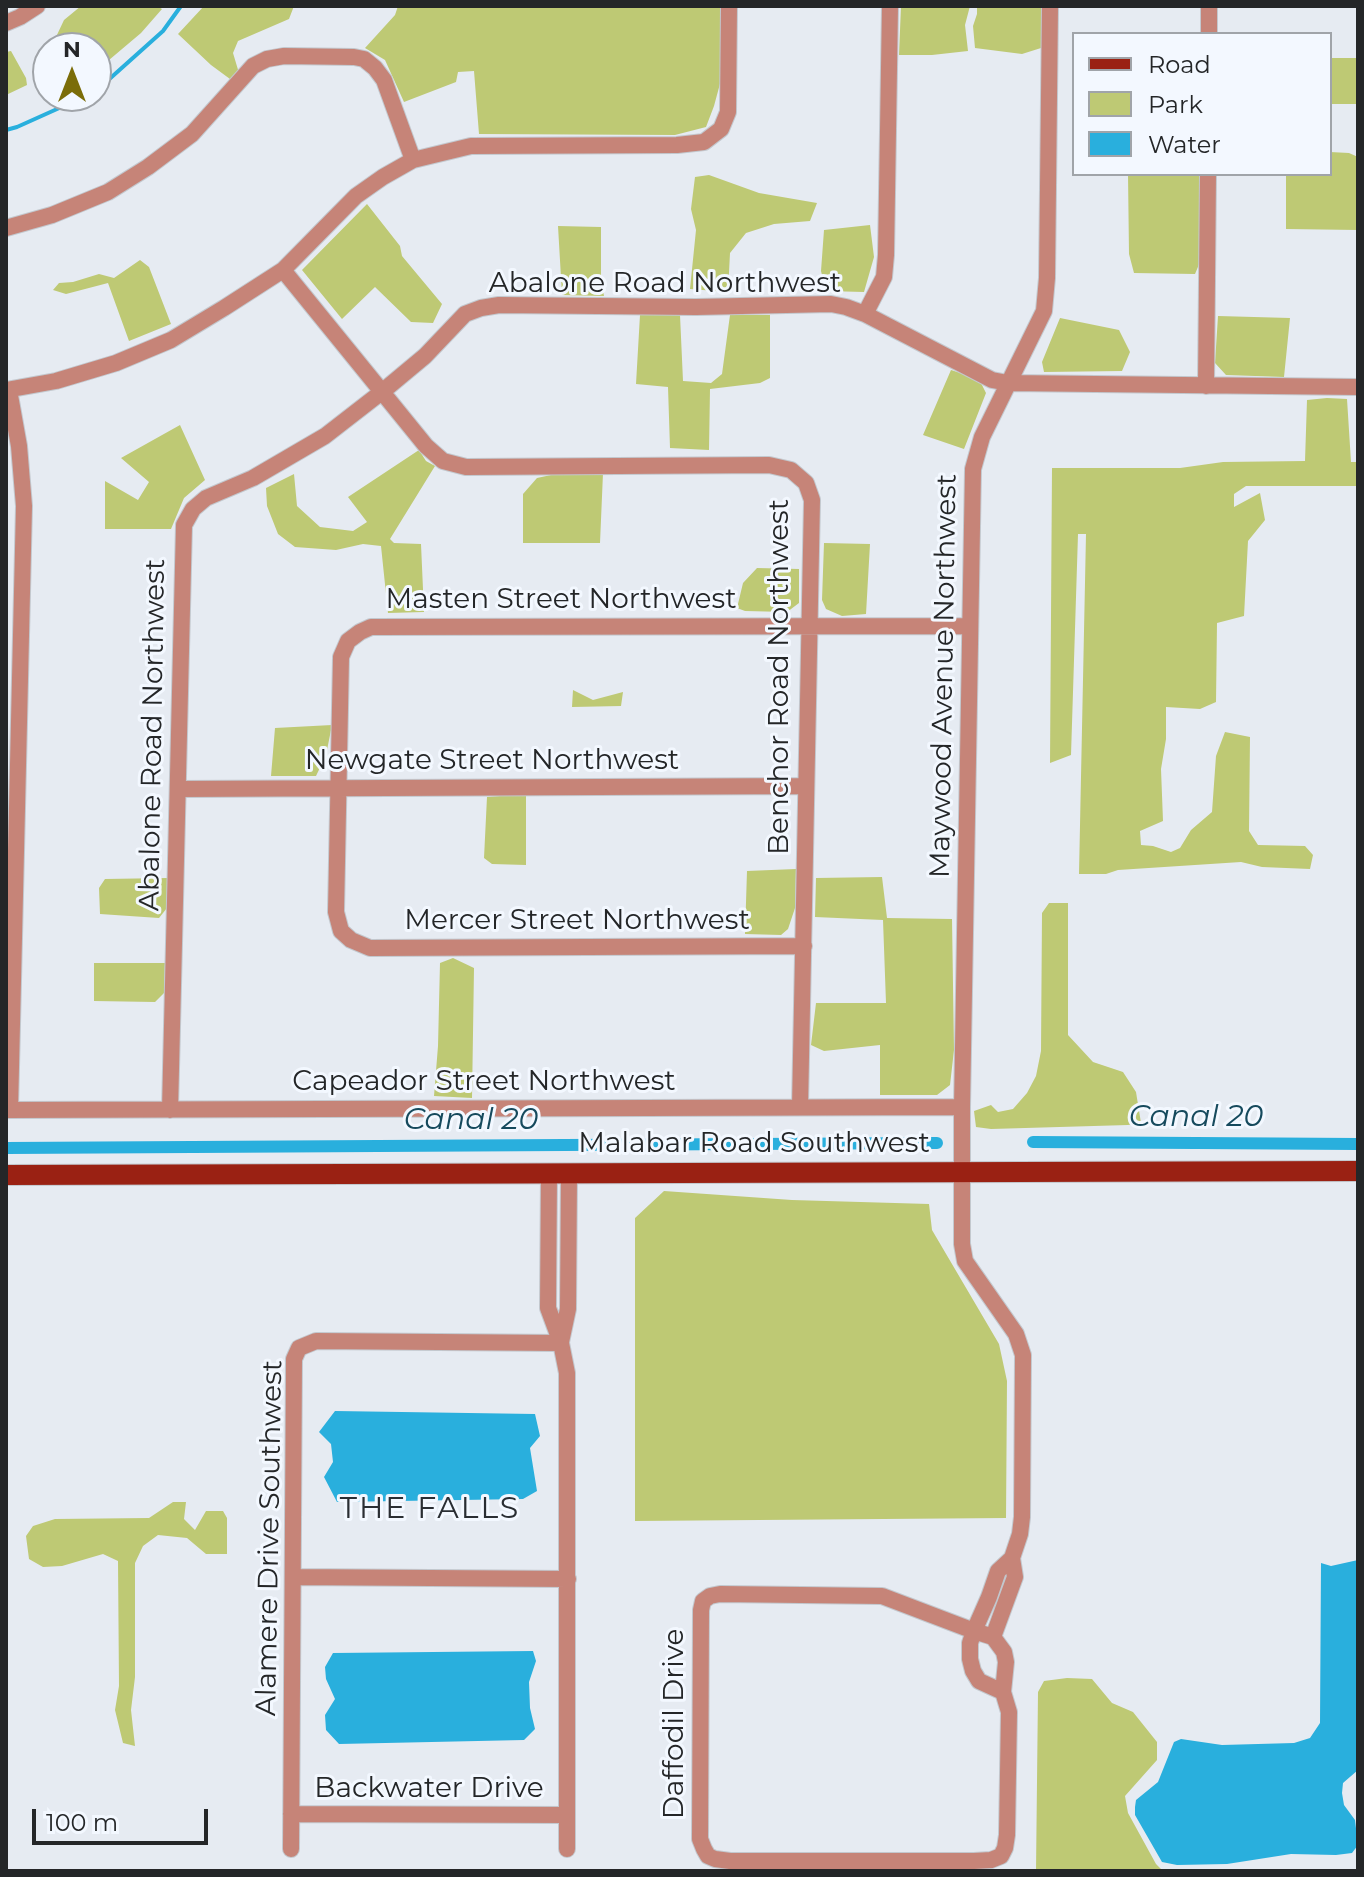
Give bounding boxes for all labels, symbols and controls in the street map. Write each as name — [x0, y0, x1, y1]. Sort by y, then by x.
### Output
north arrow — [32, 32, 112, 112]
legend — [1072, 32, 1332, 176]
text: N — [63, 36, 81, 63]
text: Road — [1148, 50, 1211, 79]
text: Park — [1148, 90, 1203, 119]
text: Water — [1148, 130, 1221, 159]
street label: Abalone Road Northwest — [489, 267, 841, 301]
street label: Maywood Avenue Northwest — [924, 473, 964, 879]
street label: Benchor Road Northwest — [763, 499, 797, 855]
street label: Abalone Road Northwest — [133, 559, 173, 911]
street label: Masten Street Northwest — [385, 583, 737, 617]
street label: Newgate Street Northwest — [305, 744, 679, 778]
street label: Mercer Street Northwest — [404, 904, 750, 938]
street label: Capeador Street Northwest — [292, 1065, 676, 1099]
water label: Canal 20 — [1129, 1099, 1263, 1135]
water label: Canal 20 — [404, 1102, 538, 1138]
street label: Malabar Road Southwest — [578, 1127, 930, 1161]
street label: Alamere Drive Southwest — [250, 1360, 290, 1716]
district label: THE FALLS — [340, 1491, 520, 1527]
street label: Daffodil Drive — [658, 1629, 692, 1819]
street label: Backwater Drive — [314, 1772, 544, 1806]
scale bar — [36, 1793, 212, 1843]
text: 100 m — [46, 1808, 118, 1837]

